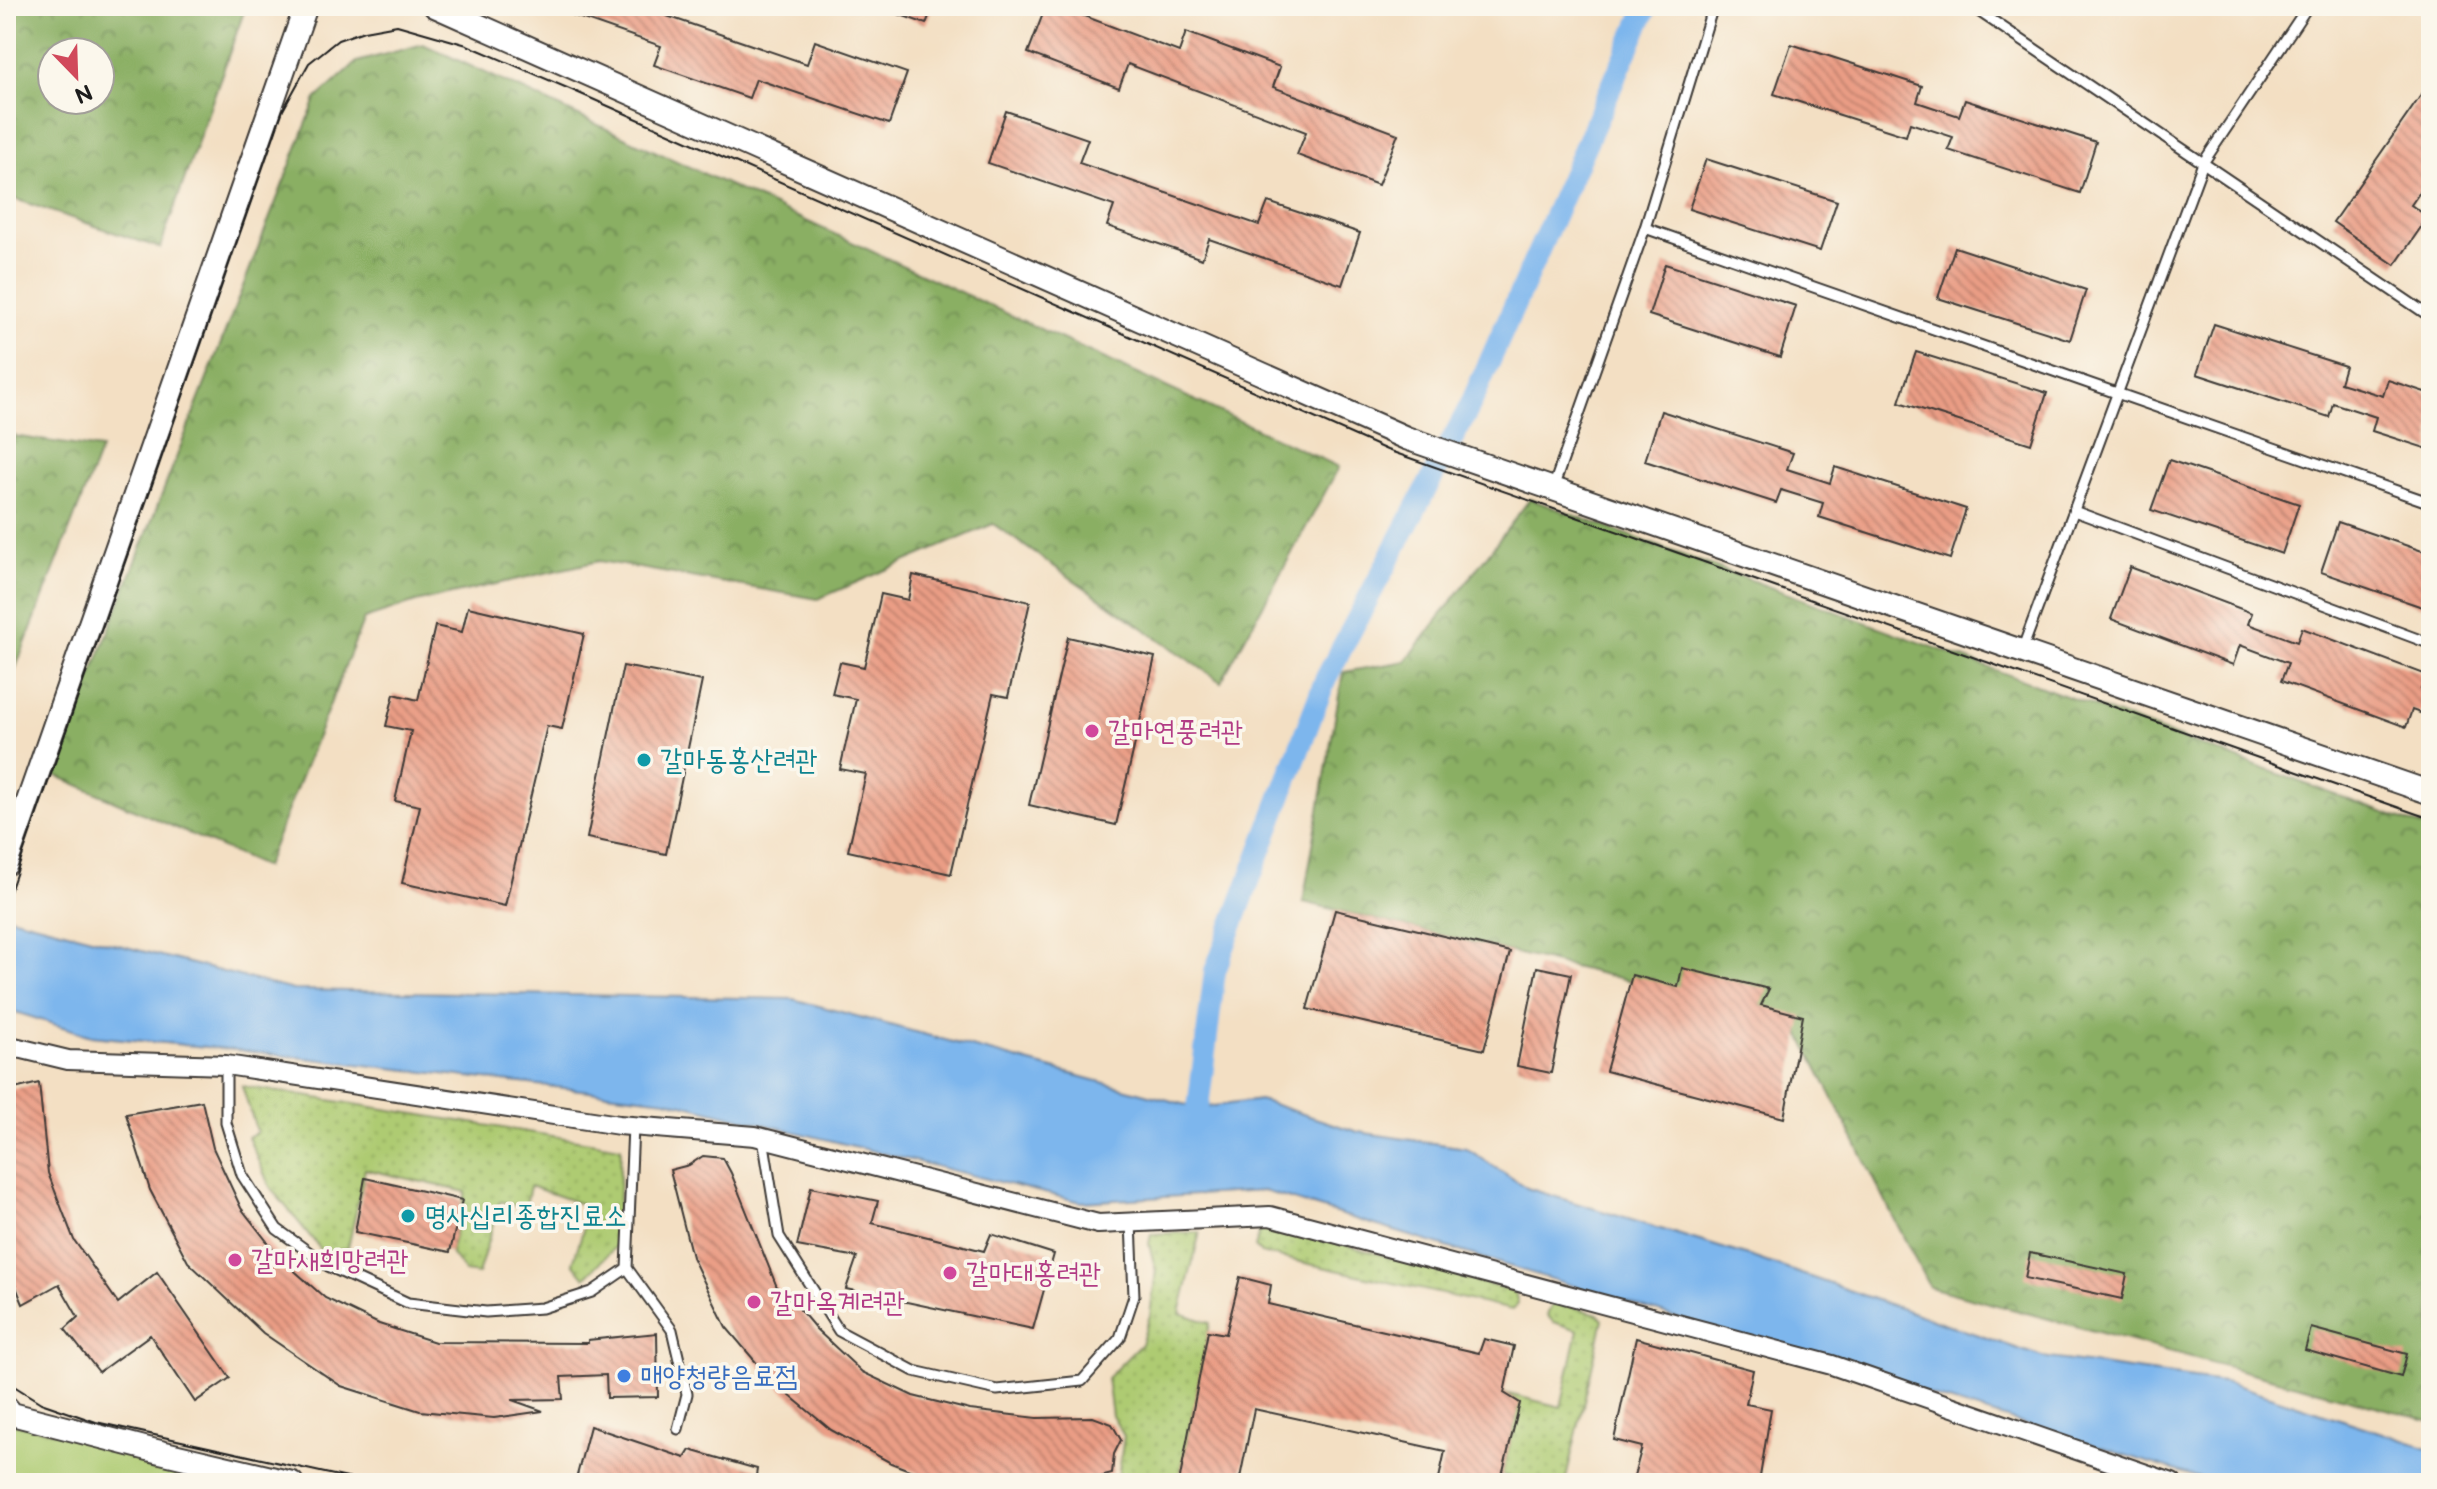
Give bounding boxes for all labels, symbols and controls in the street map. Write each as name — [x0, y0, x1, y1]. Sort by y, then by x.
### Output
north arrow — [36, 36, 116, 116]
text: N — [70, 77, 96, 109]
place label: 갈마연풍려관 — [1108, 715, 1243, 748]
marker: 갈마연풍려관 — [1083, 722, 1101, 740]
place label: 갈마동홍산려관 — [660, 744, 818, 777]
marker: 갈마동홍산려관 — [635, 751, 653, 769]
place label: 명사십리종합진료소 — [424, 1200, 627, 1233]
marker: 명사십리종합진료소 — [399, 1207, 417, 1225]
place label: 갈마새희망려관 — [251, 1244, 409, 1277]
marker: 갈마새희망려관 — [226, 1251, 244, 1269]
place label: 갈마대홍려관 — [966, 1257, 1101, 1290]
marker: 갈마대홍려관 — [941, 1264, 959, 1282]
place label: 갈마옥계려관 — [770, 1286, 905, 1319]
marker: 갈마옥계려관 — [745, 1293, 763, 1311]
place label: 매양청량음료점 — [640, 1360, 798, 1393]
marker: 매양청량음료점 — [615, 1367, 633, 1385]

